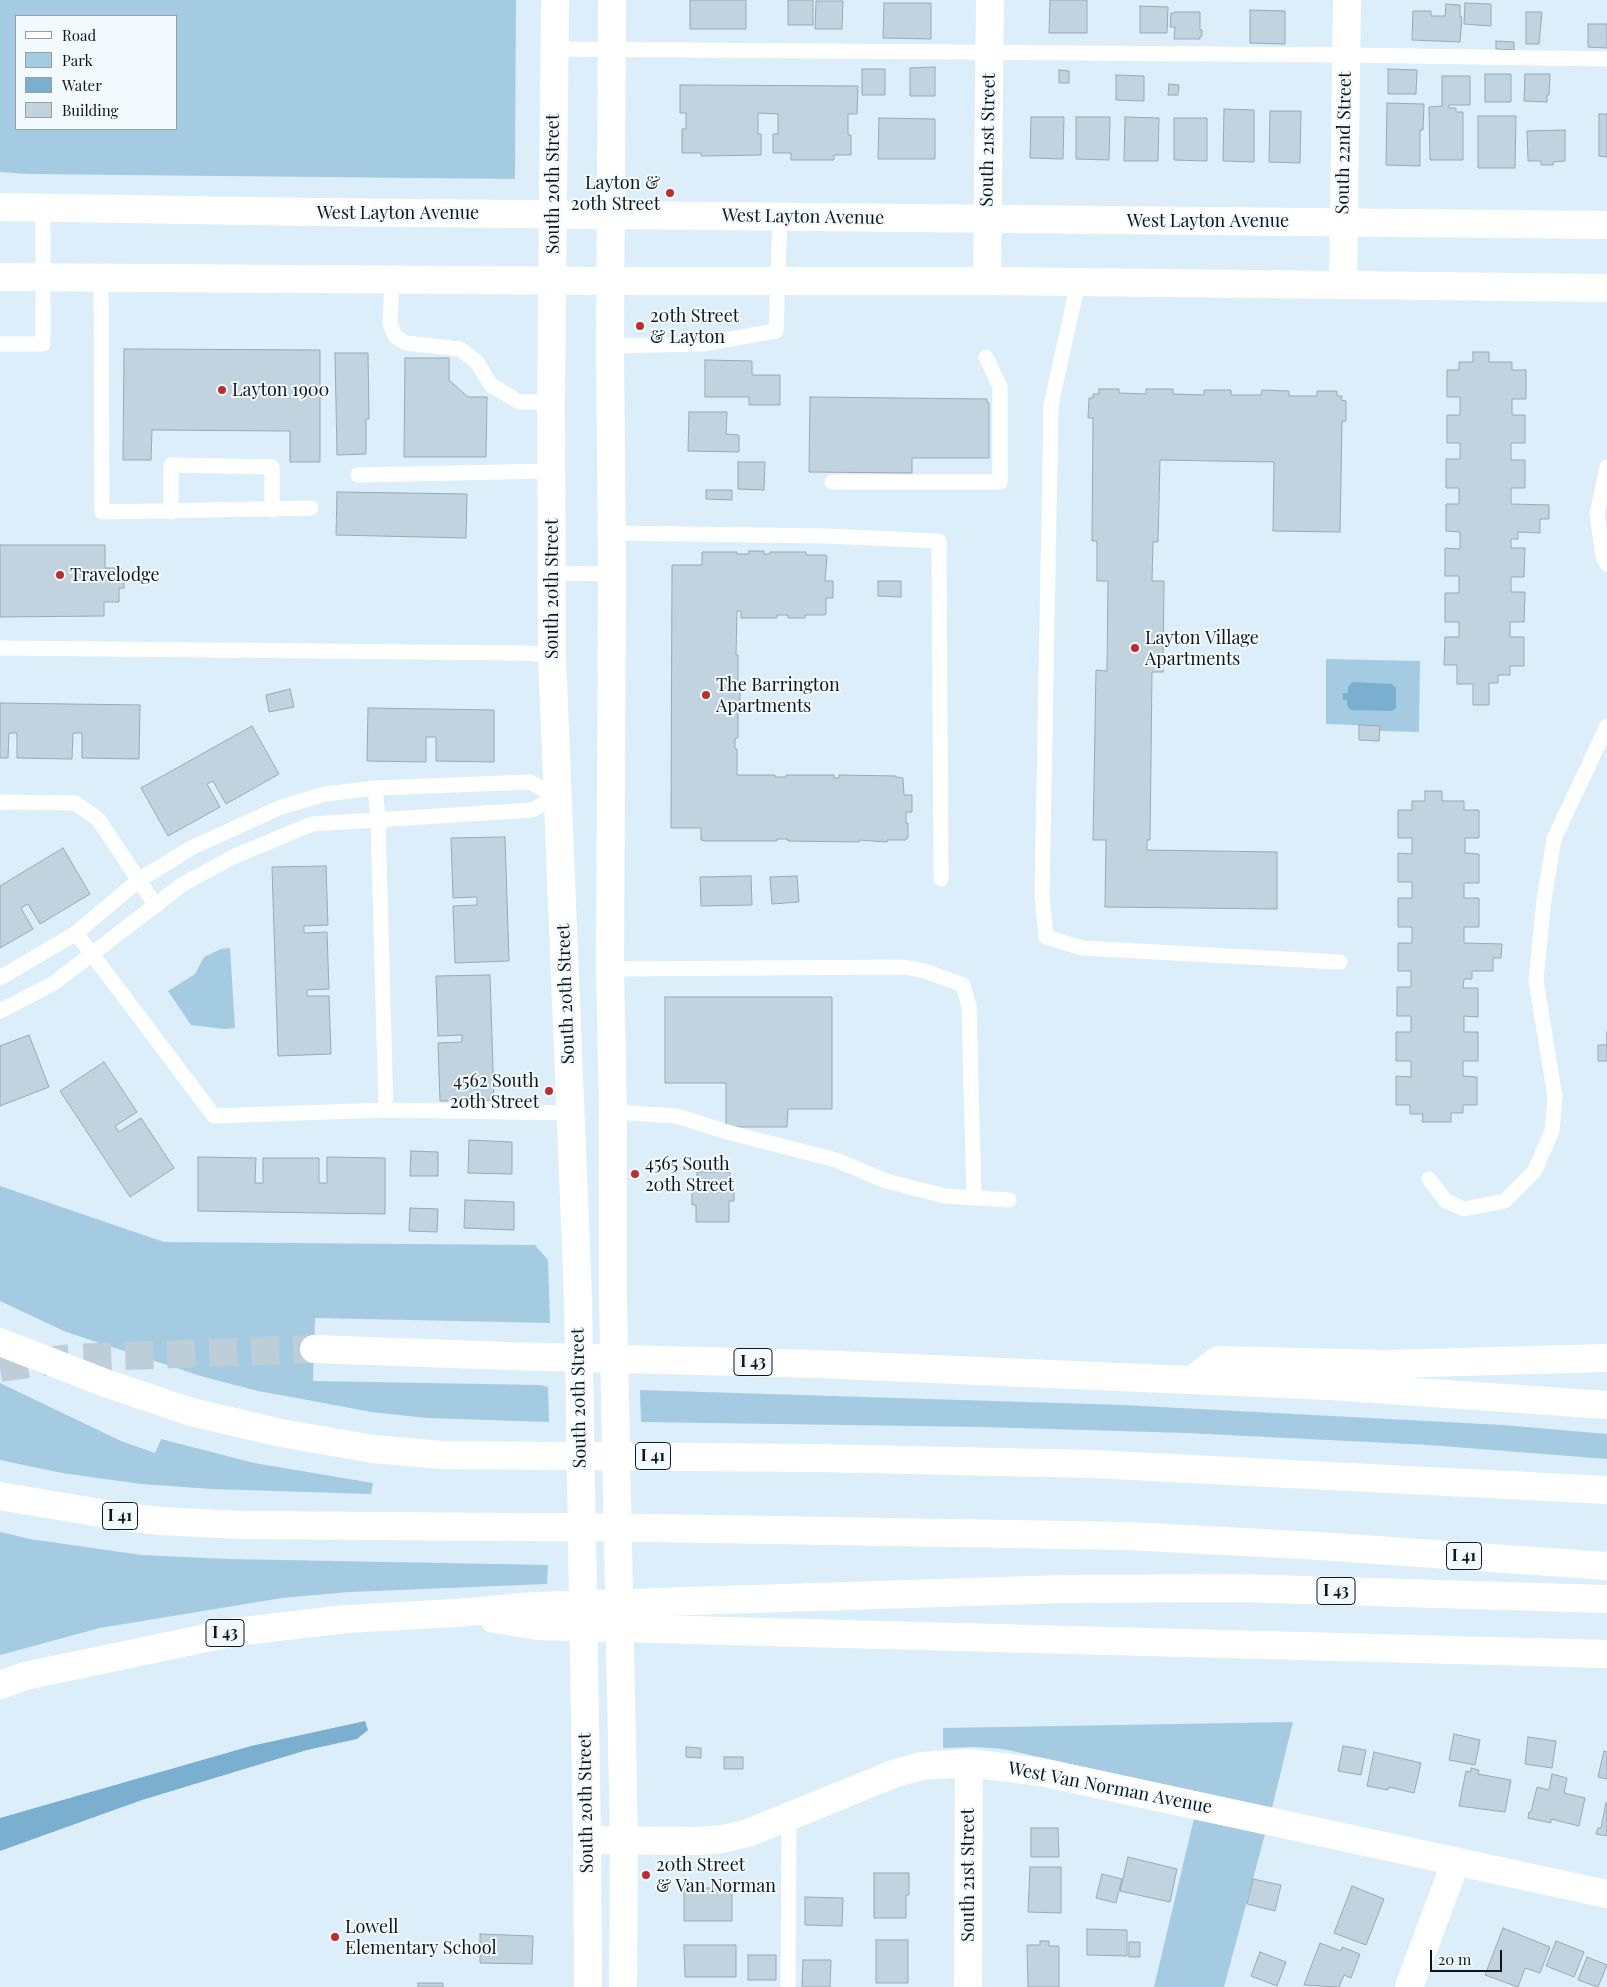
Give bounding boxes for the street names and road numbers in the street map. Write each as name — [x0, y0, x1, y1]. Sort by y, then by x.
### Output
street label: South 22nd Street — [1332, 71, 1356, 215]
street label: South 21st Street — [976, 73, 1000, 207]
street label: South 20th Street — [542, 114, 564, 254]
street label: West Layton Avenue — [317, 202, 479, 224]
street label: West Layton Avenue — [722, 205, 884, 229]
street label: West Layton Avenue — [1127, 210, 1289, 232]
street label: South 20th Street — [541, 519, 563, 659]
street label: South 20th Street — [553, 923, 579, 1065]
street label: South 20th Street — [567, 1327, 591, 1469]
road number: I 43 — [734, 1348, 772, 1375]
road number: I 41 — [636, 1442, 670, 1470]
road number: I 41 — [102, 1502, 138, 1530]
road number: I 41 — [1446, 1542, 1482, 1570]
road number: I 43 — [1317, 1578, 1355, 1604]
road number: I 43 — [206, 1620, 244, 1646]
street label: South 20th Street — [574, 1732, 598, 1874]
street label: West Van Norman Avenue — [1006, 1758, 1214, 1818]
street label: South 21st Street — [957, 1808, 979, 1942]

